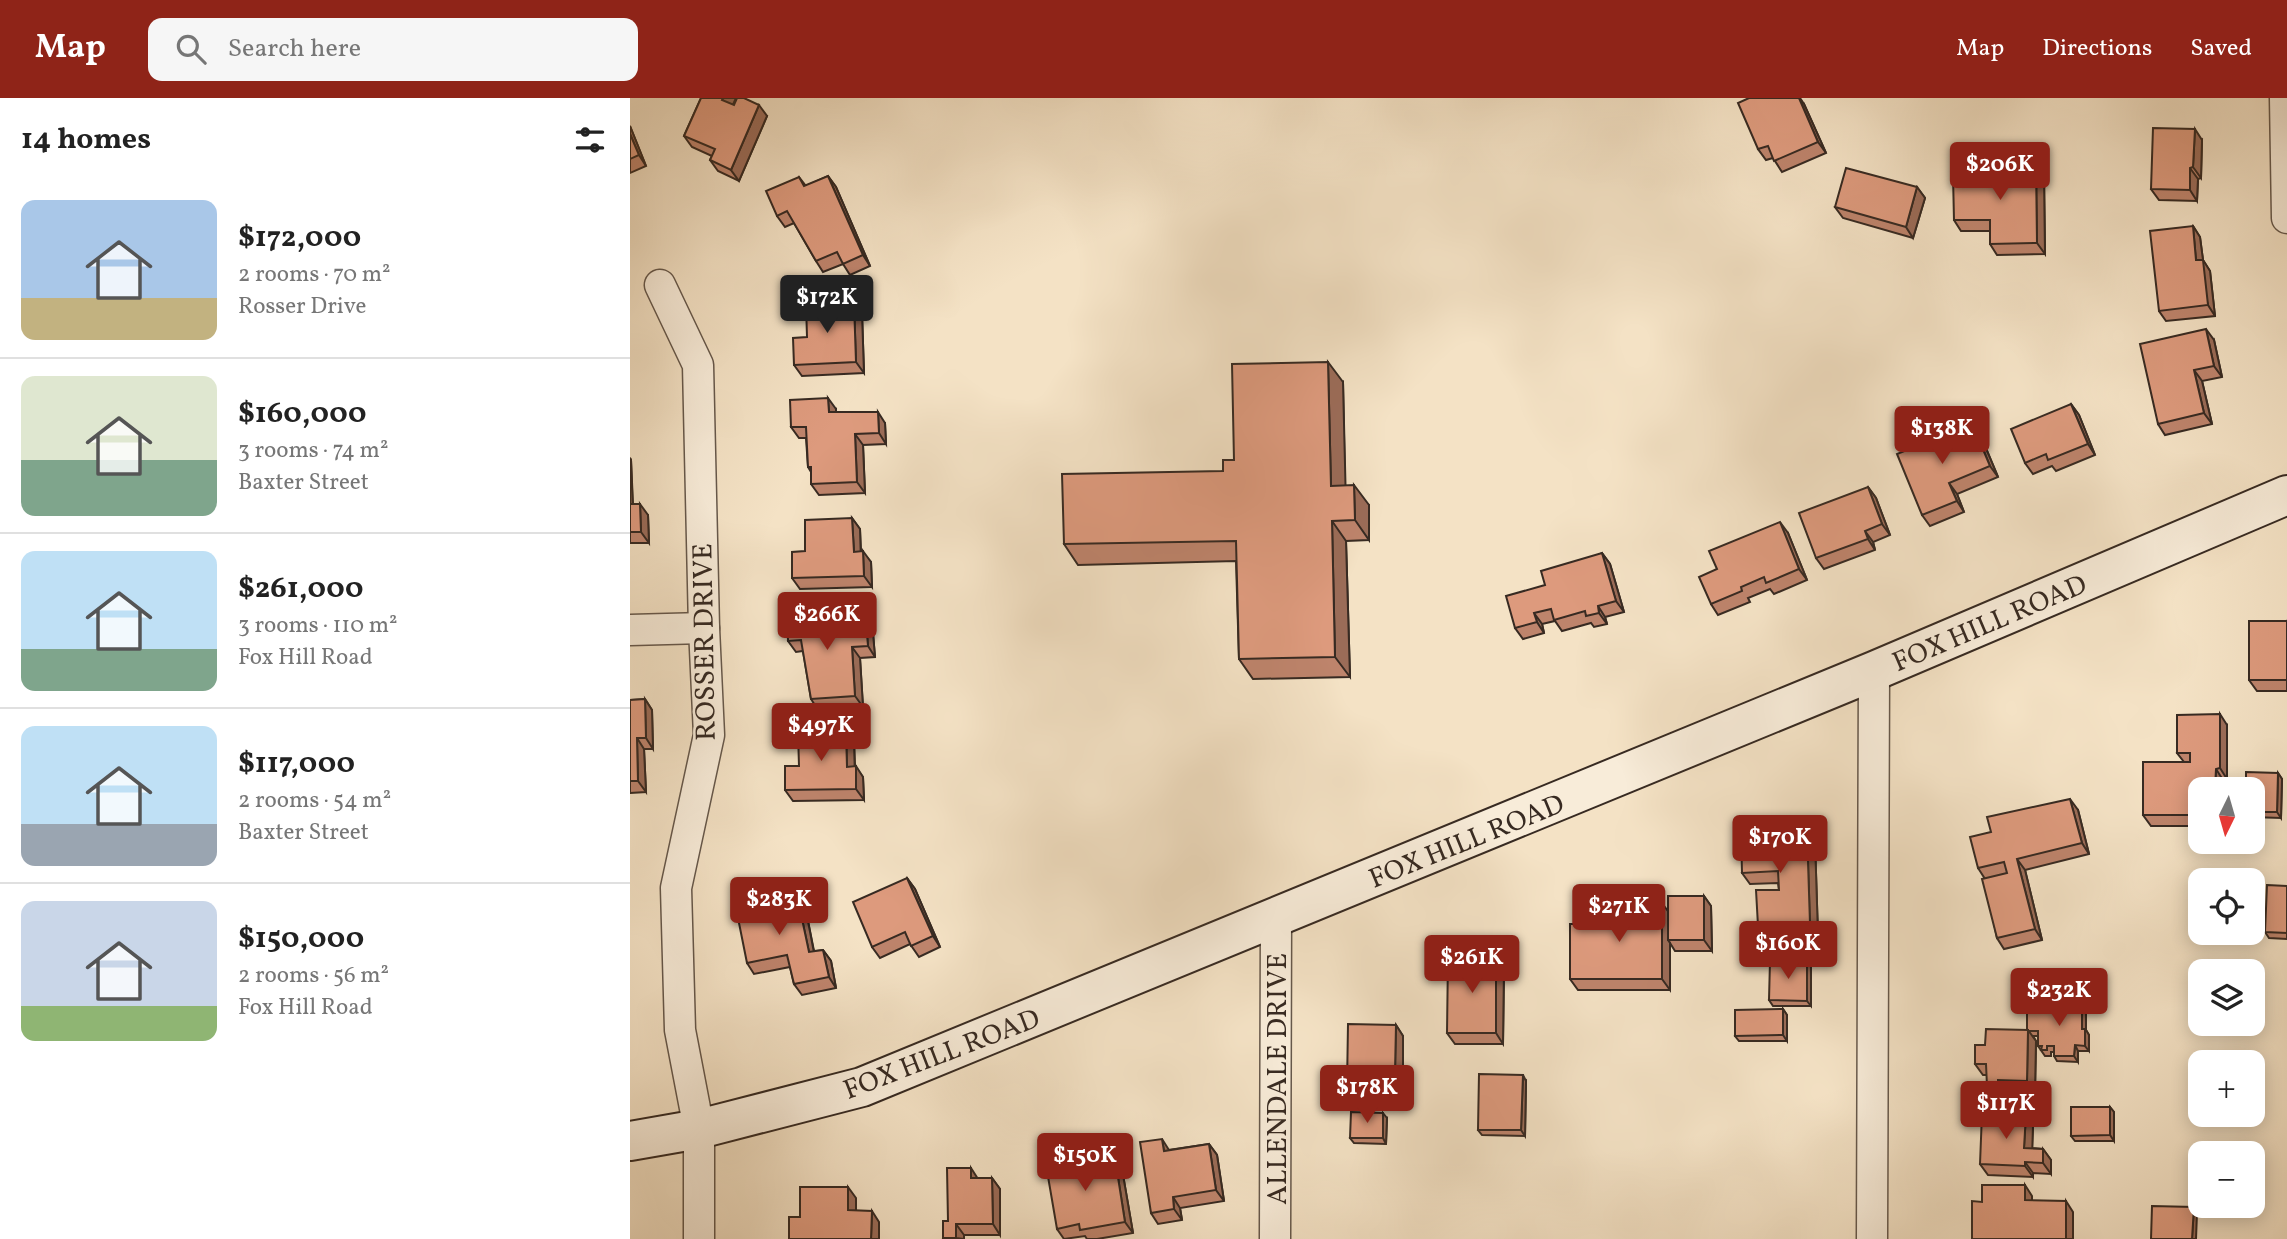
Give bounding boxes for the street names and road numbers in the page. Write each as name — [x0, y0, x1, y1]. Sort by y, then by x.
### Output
street label: ROSSER DRIVE — [684, 543, 727, 741]
street label: FOX HILL ROAD — [1887, 566, 2093, 683]
street label: FOX HILL ROAD — [1363, 785, 1570, 899]
street label: ALLENDALE DRIVE — [1259, 953, 1298, 1205]
street label: FOX HILL ROAD — [838, 1000, 1046, 1111]

